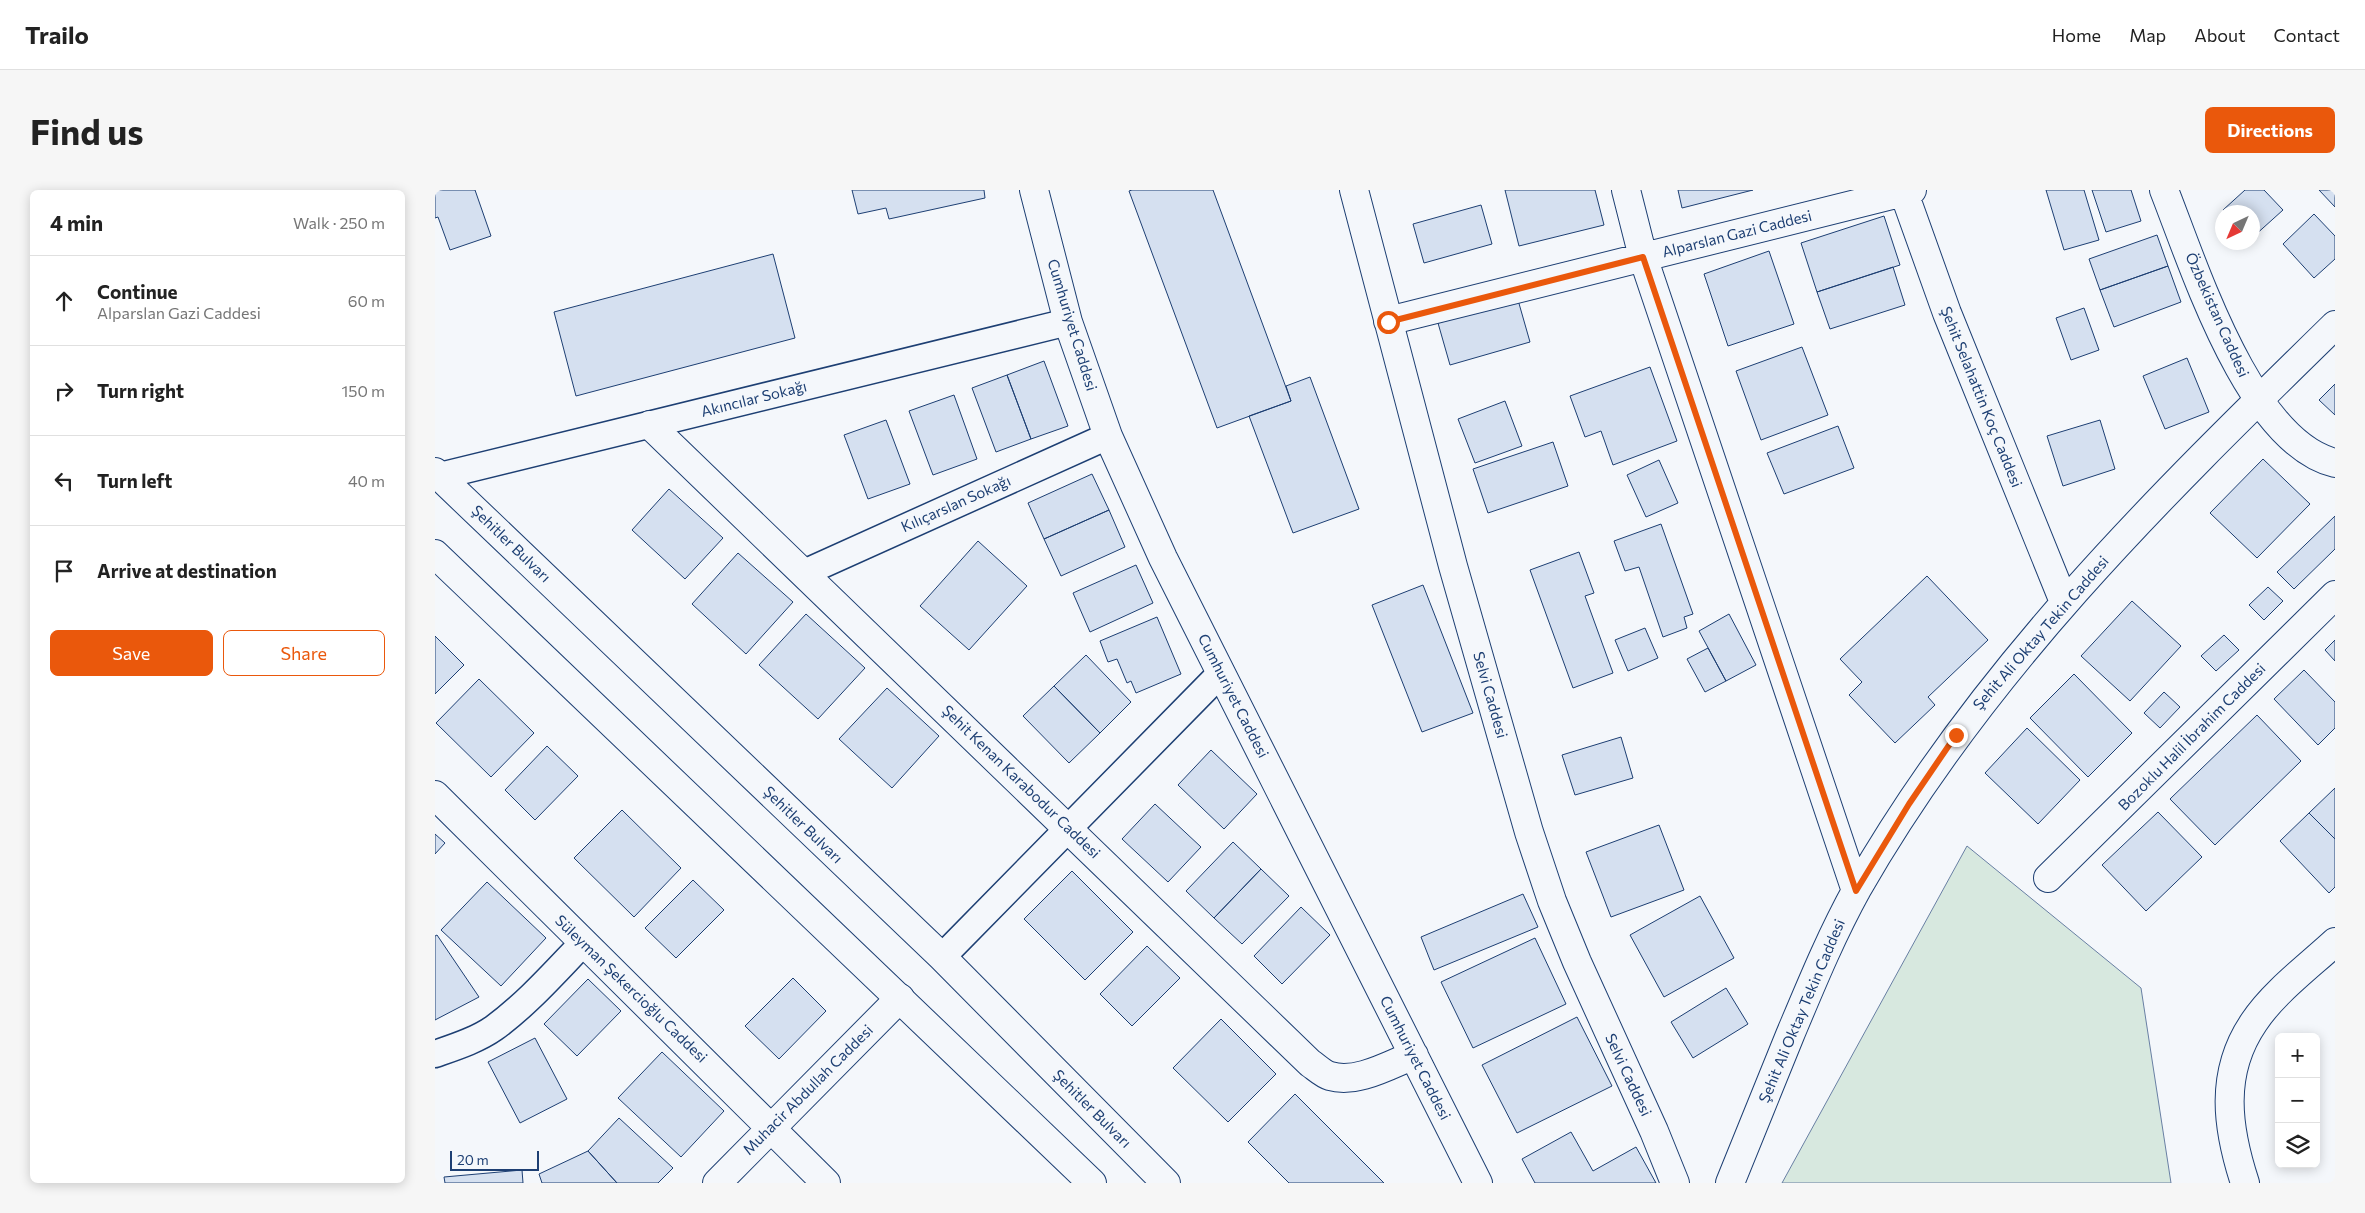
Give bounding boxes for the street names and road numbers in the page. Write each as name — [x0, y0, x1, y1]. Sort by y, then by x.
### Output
street label: Alparslan Gazi Caddesi — [1660, 206, 1813, 260]
street label: Özbekistan Caddesi — [2182, 249, 2254, 380]
street label: Cumhuriyet Caddesi — [1044, 257, 1102, 393]
street label: Şehit Selahattin Koç Caddesi — [1937, 304, 2027, 490]
street label: Akıncılar Sokağı — [699, 376, 809, 420]
street label: Kılıçarslan Sokağı — [898, 471, 1013, 535]
street label: Şehitler Bulvarı — [468, 501, 555, 586]
street label: Şehit Ali Oktay Tekin Caddesi — [1969, 552, 2112, 713]
street label: Cumhuriyet Caddesi — [1195, 630, 1273, 761]
street label: Selvi Caddesi — [1470, 649, 1512, 740]
street label: Bozoklu Halil İbrahim Caddesi — [2114, 659, 2269, 814]
street label: Şehit Kenan Karabodur Caddesi — [939, 701, 1105, 862]
street label: Şehitler Bulvarı — [760, 782, 847, 867]
street label: Süleyman Şekercioğlu Caddesi — [552, 911, 711, 1066]
street label: Şehit Ali Oktay Tekin Caddesi — [1754, 916, 1848, 1105]
street label: Cumhuriyet Caddesi — [1377, 992, 1455, 1123]
street label: Muhacir Abdullah Caddesi — [739, 1021, 876, 1158]
street label: Selvi Caddesi — [1602, 1030, 1656, 1119]
street label: Şehitler Bulvarı — [1050, 1066, 1135, 1151]

